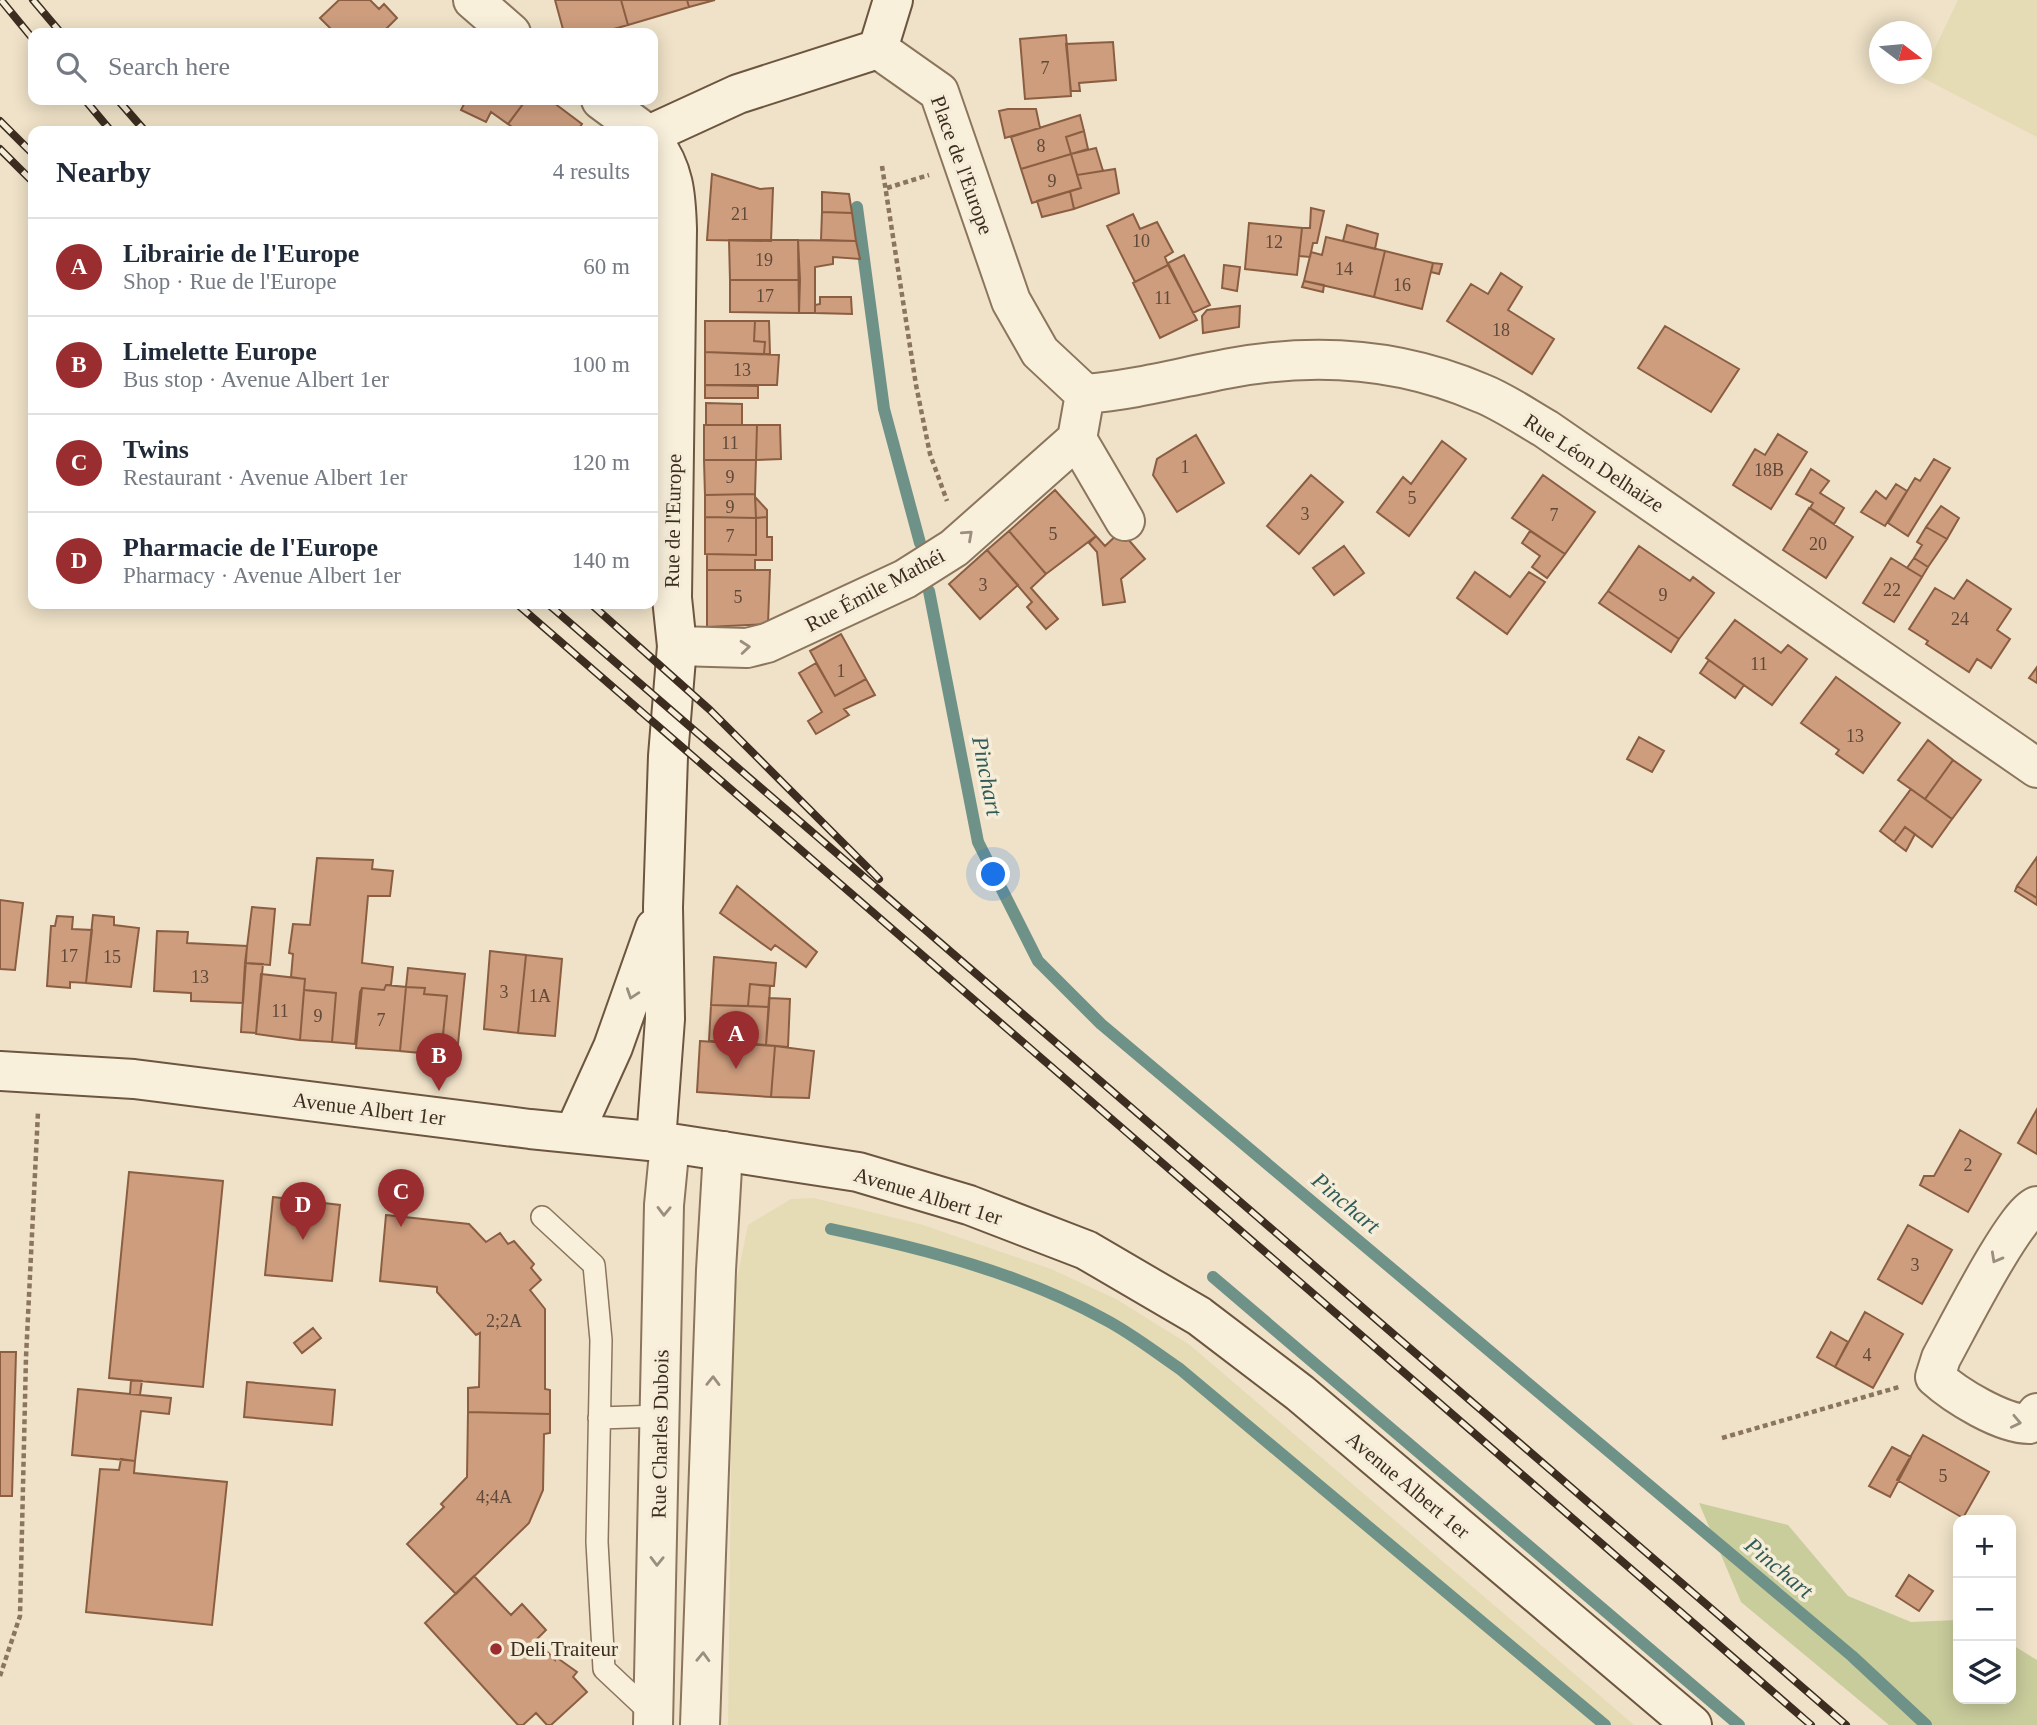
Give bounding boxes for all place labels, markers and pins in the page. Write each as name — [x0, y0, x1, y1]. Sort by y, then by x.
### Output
pin: A — [713, 1011, 759, 1069]
pin: B — [416, 1033, 462, 1091]
pin: C — [378, 1169, 424, 1227]
pin: D — [280, 1182, 326, 1240]
place label: Deli Traiteur — [510, 1637, 618, 1661]
marker: Deli Traiteur — [488, 1641, 504, 1657]

